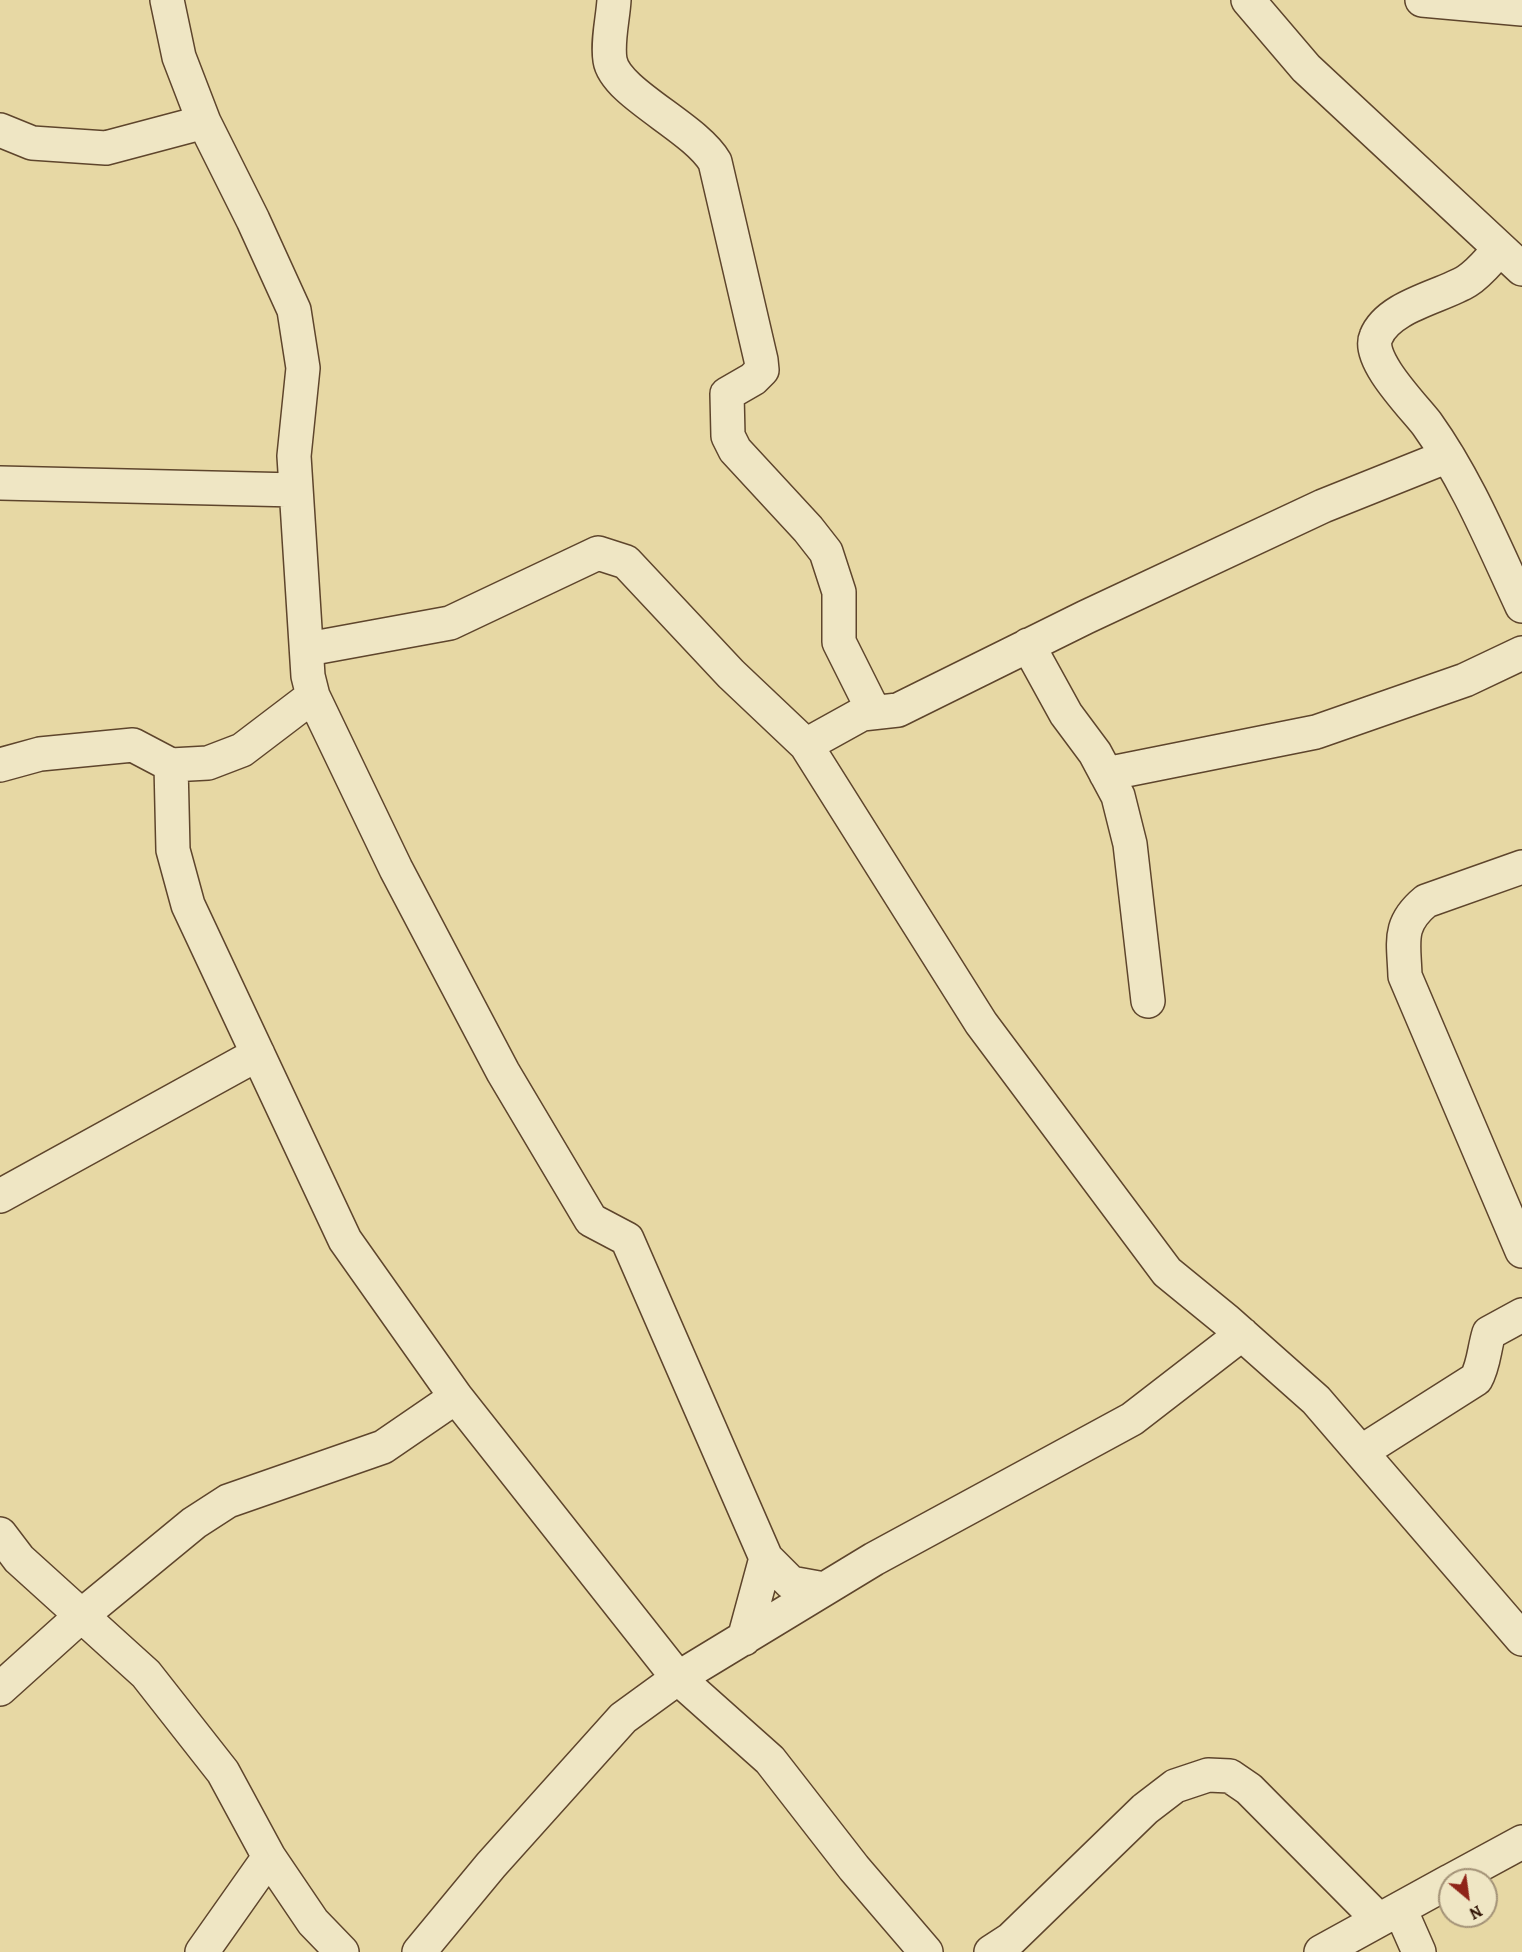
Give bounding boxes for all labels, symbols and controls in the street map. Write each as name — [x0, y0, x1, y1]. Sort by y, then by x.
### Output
north arrow — [1438, 1868, 1498, 1928]
text: N — [1465, 1900, 1486, 1924]

